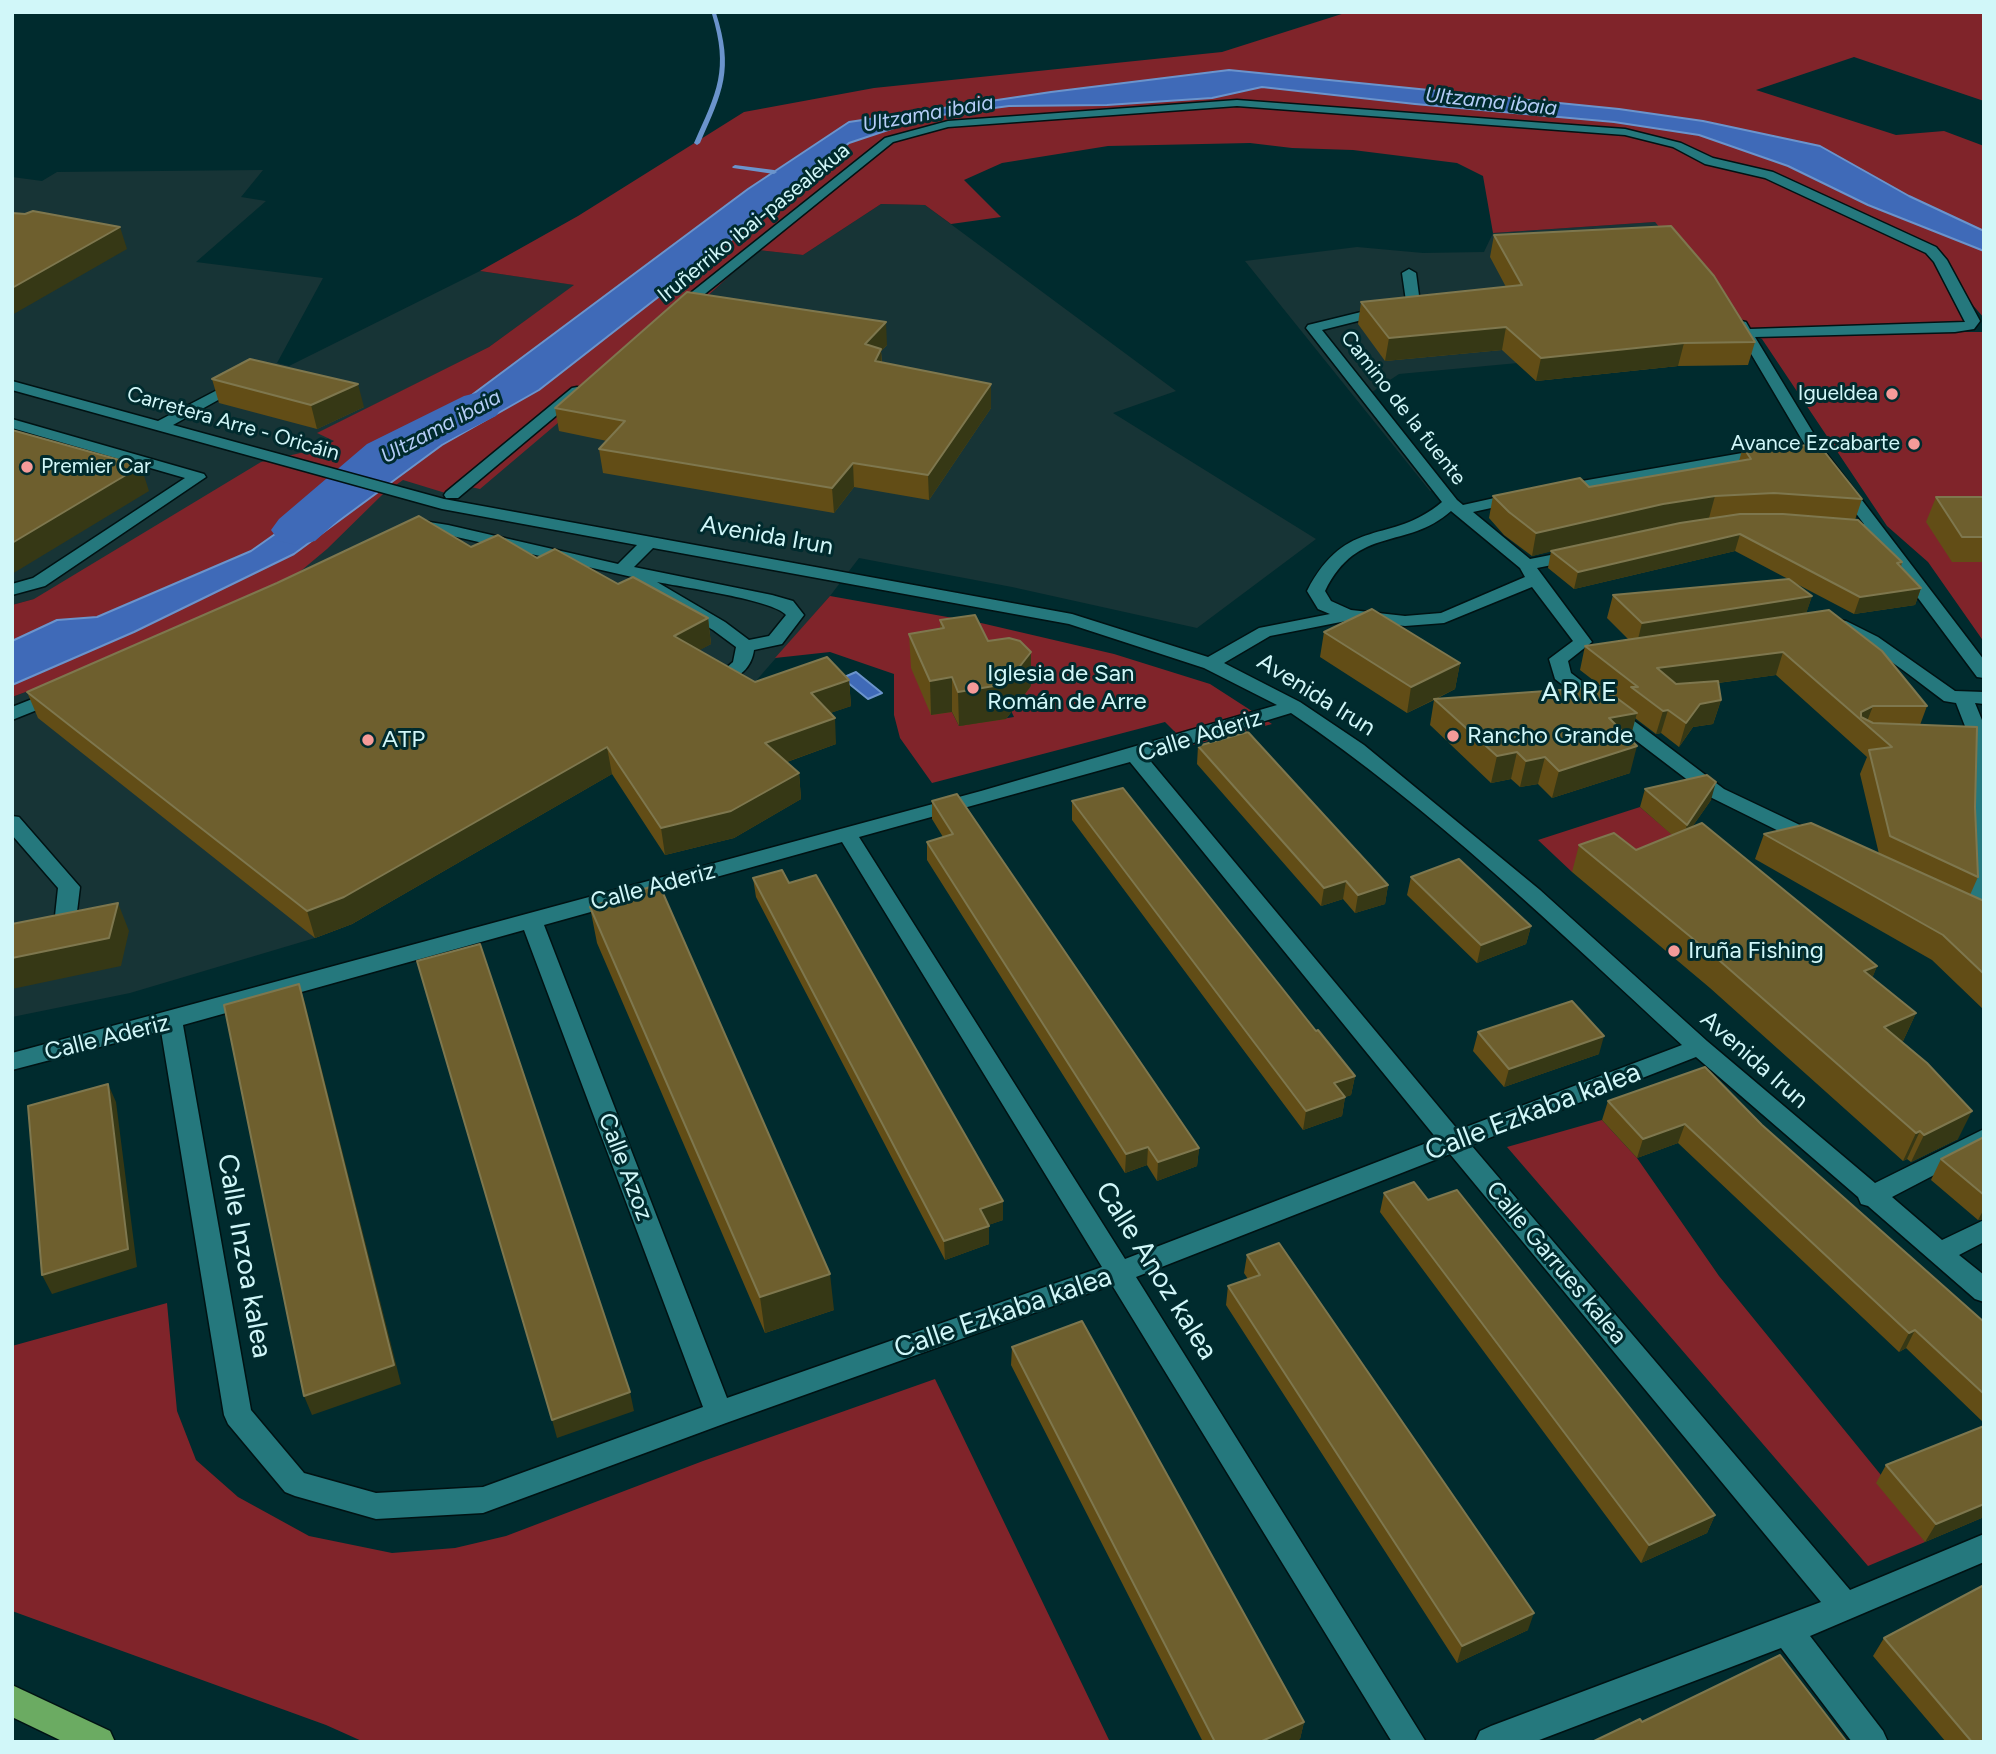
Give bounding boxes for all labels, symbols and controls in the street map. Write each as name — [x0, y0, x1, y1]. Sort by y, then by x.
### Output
water label: Ultzama ibaia — [1424, 83, 1558, 121]
water label: Ultzama ibaia — [861, 90, 995, 138]
street label: Iruñerriko ibai-pasealekua — [653, 138, 855, 308]
street label: Camino de la fuente — [1335, 326, 1471, 490]
place label: Igueldea — [1798, 381, 1878, 407]
street label: Carretera Arre - Oricáin — [124, 382, 342, 466]
water label: Ultzama ibaia — [377, 385, 505, 469]
marker: Igueldea — [1884, 386, 1900, 402]
place label: Avance Ezcabarte — [1731, 431, 1900, 457]
marker: Avance Ezcabarte — [1906, 436, 1922, 452]
place label: Premier Car — [41, 454, 151, 480]
marker: Premier Car — [19, 459, 35, 475]
street label: Avenida Irun — [699, 510, 835, 562]
street label: Avenida Irun — [1252, 647, 1380, 743]
place label: Iglesia de San Román de Arre — [987, 660, 1147, 716]
district label: ARRE — [1541, 676, 1619, 710]
marker: Iglesia de San Román de Arre — [965, 680, 981, 696]
street label: Calle Aderiz — [1135, 704, 1265, 768]
place label: Rancho Grande — [1467, 722, 1633, 750]
place label: ATP — [382, 726, 425, 754]
marker: Rancho Grande — [1445, 728, 1461, 744]
marker: ATP — [360, 732, 376, 748]
street label: Calle Aderiz — [588, 857, 718, 917]
place label: Iruña Fishing — [1688, 937, 1824, 965]
marker: Iruña Fishing — [1666, 943, 1682, 959]
street label: Avenida Irun — [1694, 1005, 1814, 1115]
street label: Calle Aderiz — [41, 1009, 173, 1067]
street label: Calle Ezkaba kalea — [1421, 1056, 1645, 1168]
street label: Calle Azoz — [591, 1109, 659, 1225]
street label: Calle Inzoa kalea — [210, 1151, 278, 1361]
street label: Calle Anoz kalea — [1088, 1176, 1224, 1366]
street label: Calle Garrues kalea — [1480, 1176, 1632, 1350]
street label: Calle Ezkaba kalea — [890, 1260, 1116, 1366]

